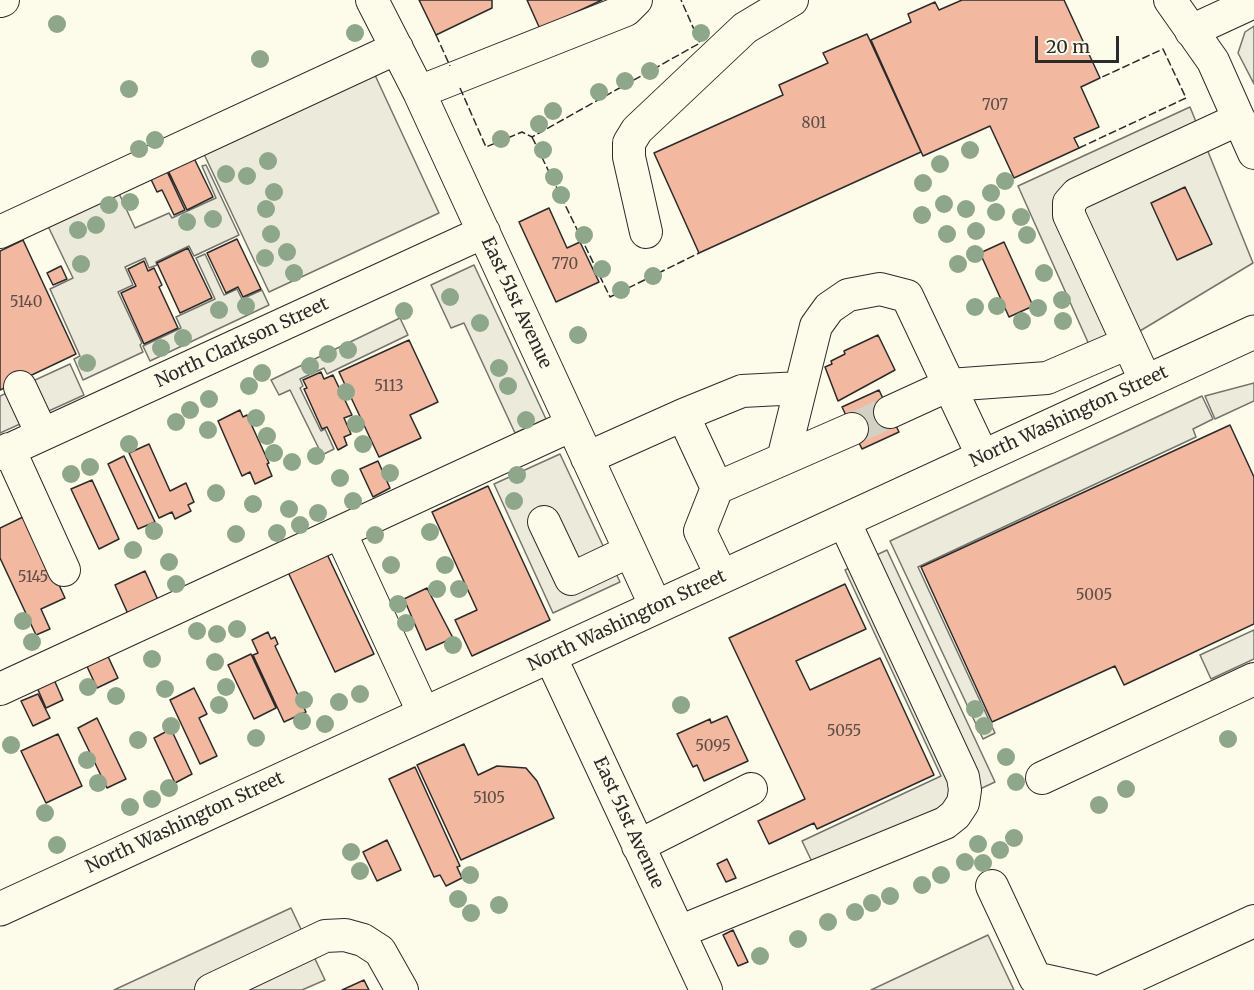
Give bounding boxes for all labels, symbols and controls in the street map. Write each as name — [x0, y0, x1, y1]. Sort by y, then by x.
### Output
scale bar — [1038, 24, 1122, 62]
text: 20 m — [1046, 35, 1090, 58]
house number: 707 — [982, 97, 1008, 115]
house number: 801 — [802, 115, 826, 133]
street label: East 51st Avenue — [476, 234, 556, 372]
house number: 770 — [552, 256, 578, 274]
street label: North Clarkson Street — [152, 293, 332, 393]
house number: 5140 — [10, 294, 42, 312]
street label: North Washington Street — [966, 362, 1172, 472]
house number: 5113 — [374, 378, 404, 396]
street label: North Washington Street — [524, 566, 730, 676]
house number: 5145 — [18, 569, 48, 587]
house number: 5005 — [1076, 587, 1112, 605]
house number: 5055 — [827, 723, 861, 741]
house number: 5095 — [695, 738, 731, 756]
street label: East 51st Avenue — [588, 754, 668, 892]
street label: North Washington Street — [82, 768, 288, 878]
house number: 5105 — [473, 790, 505, 808]

